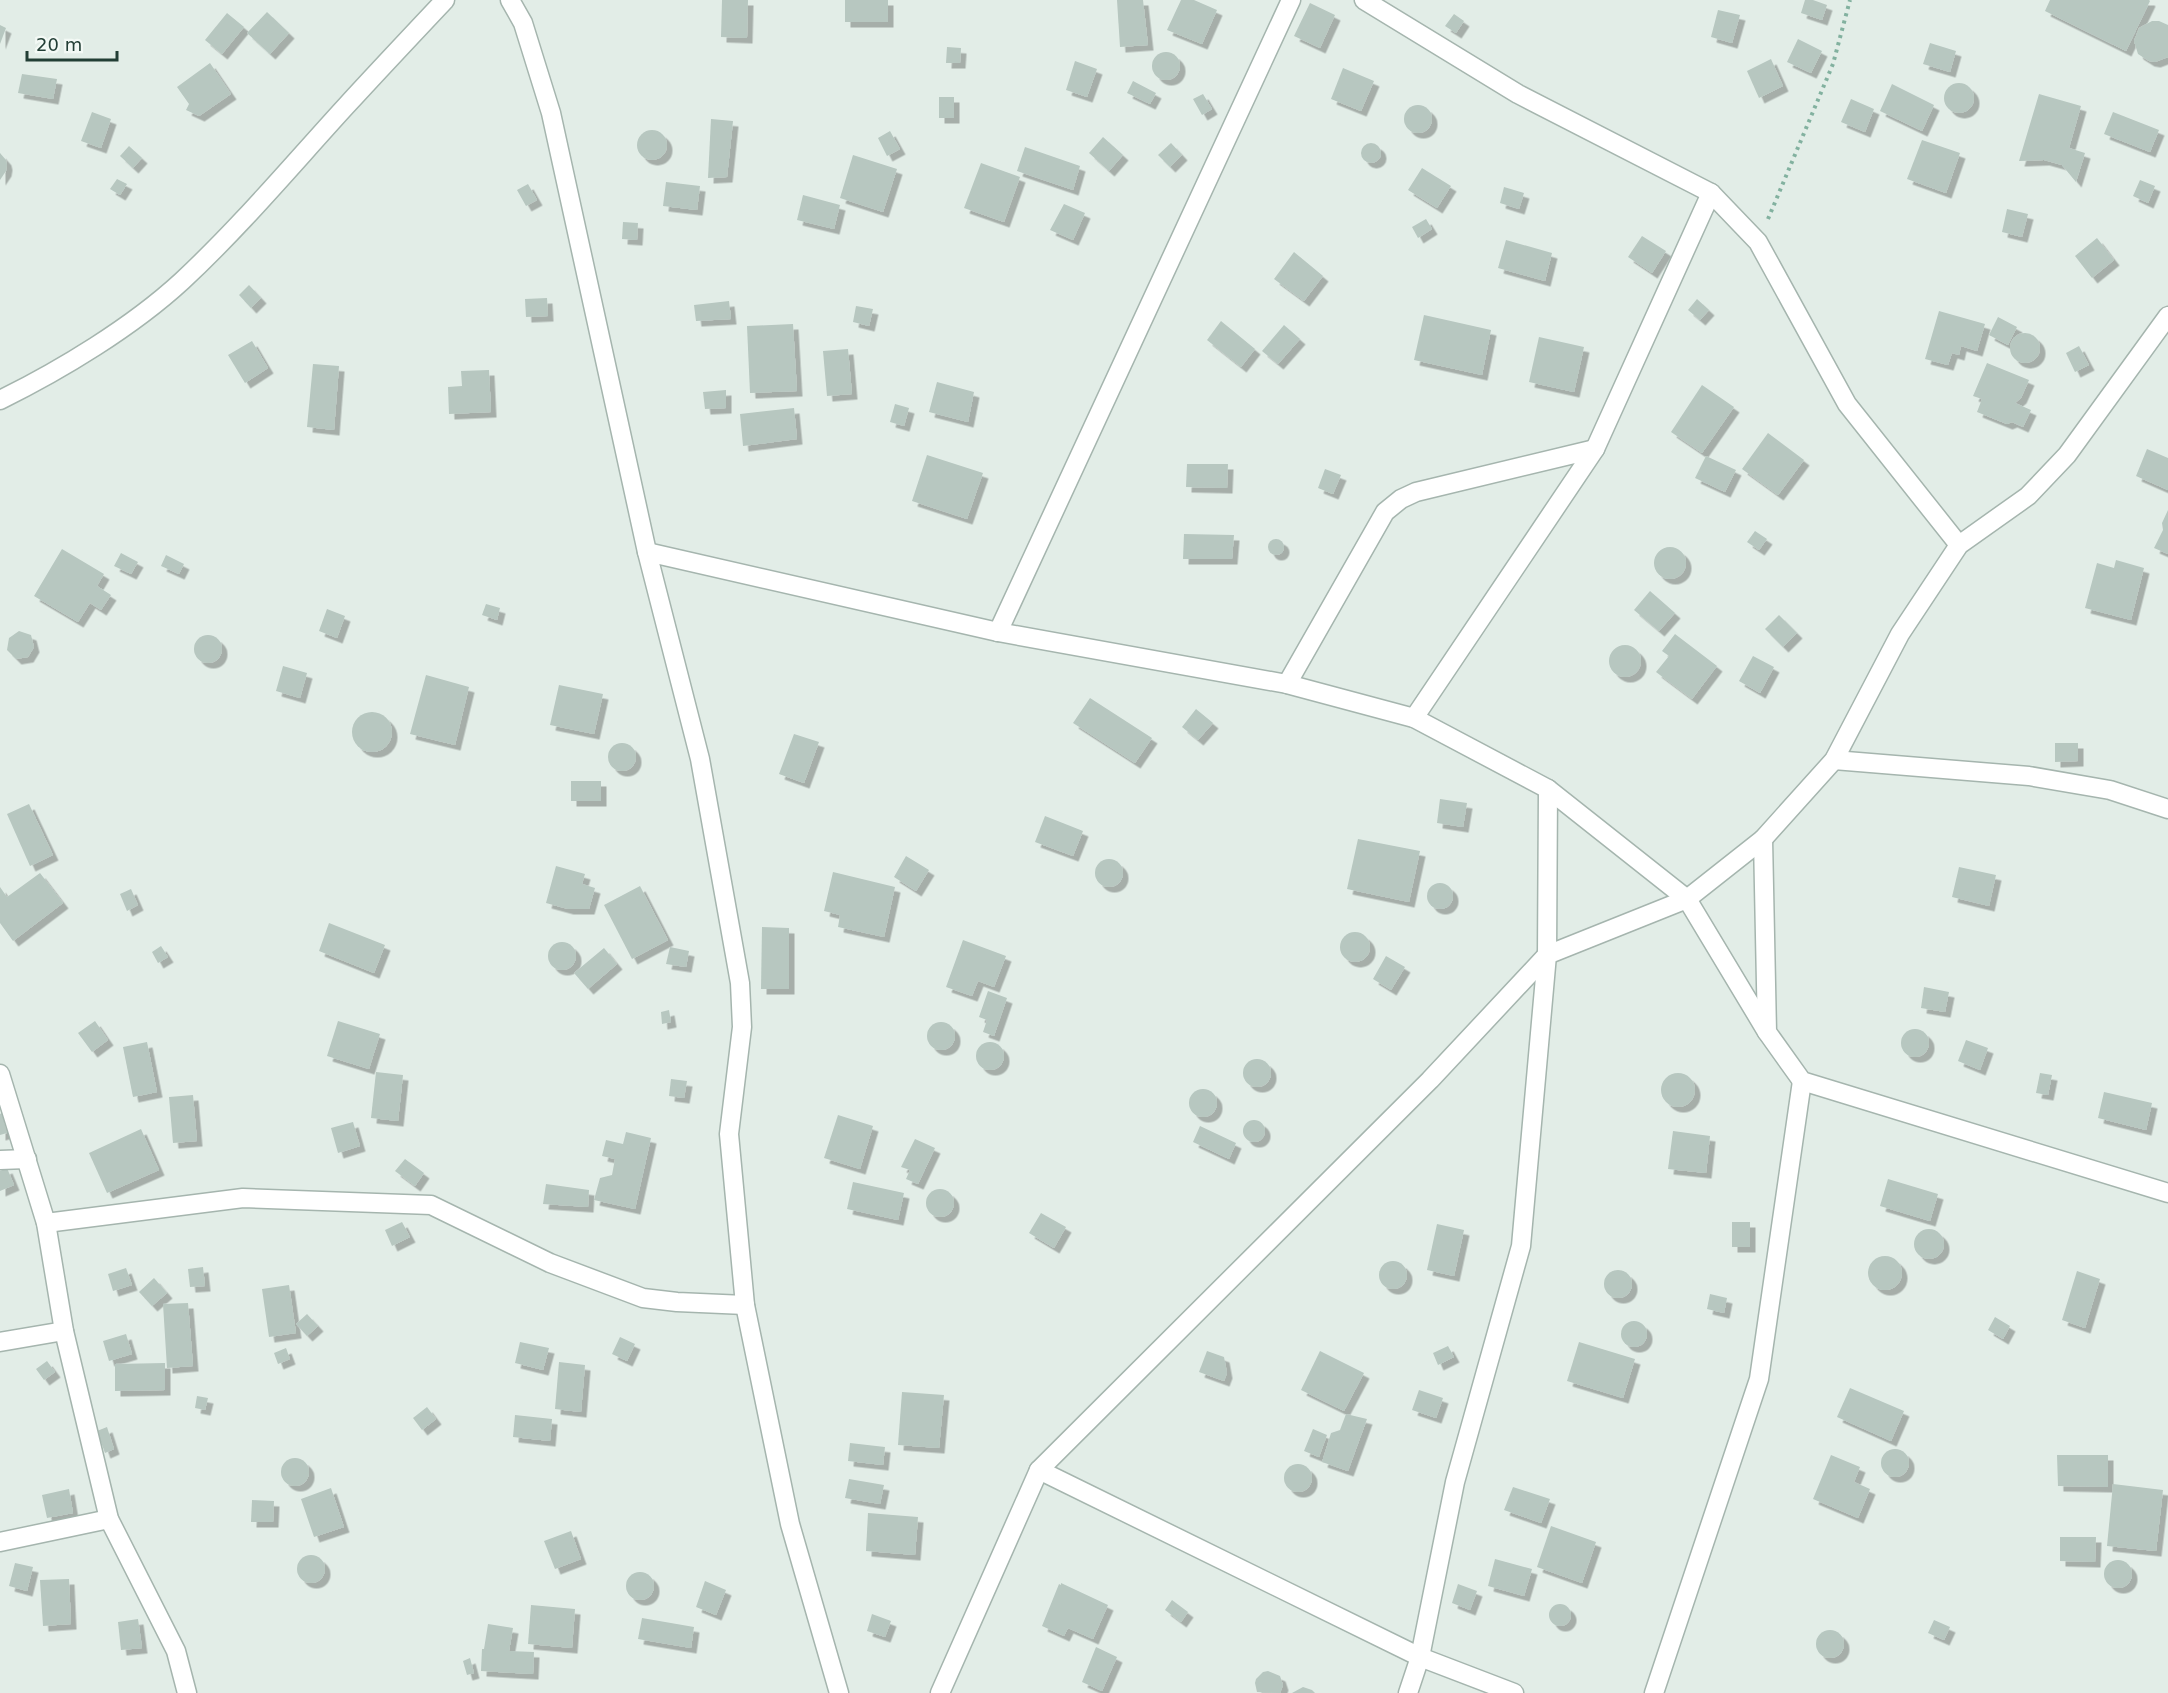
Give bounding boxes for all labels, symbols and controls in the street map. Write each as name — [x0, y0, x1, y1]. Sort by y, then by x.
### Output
scale bar — [27, 24, 117, 62]
text: 20 m — [36, 34, 82, 55]

